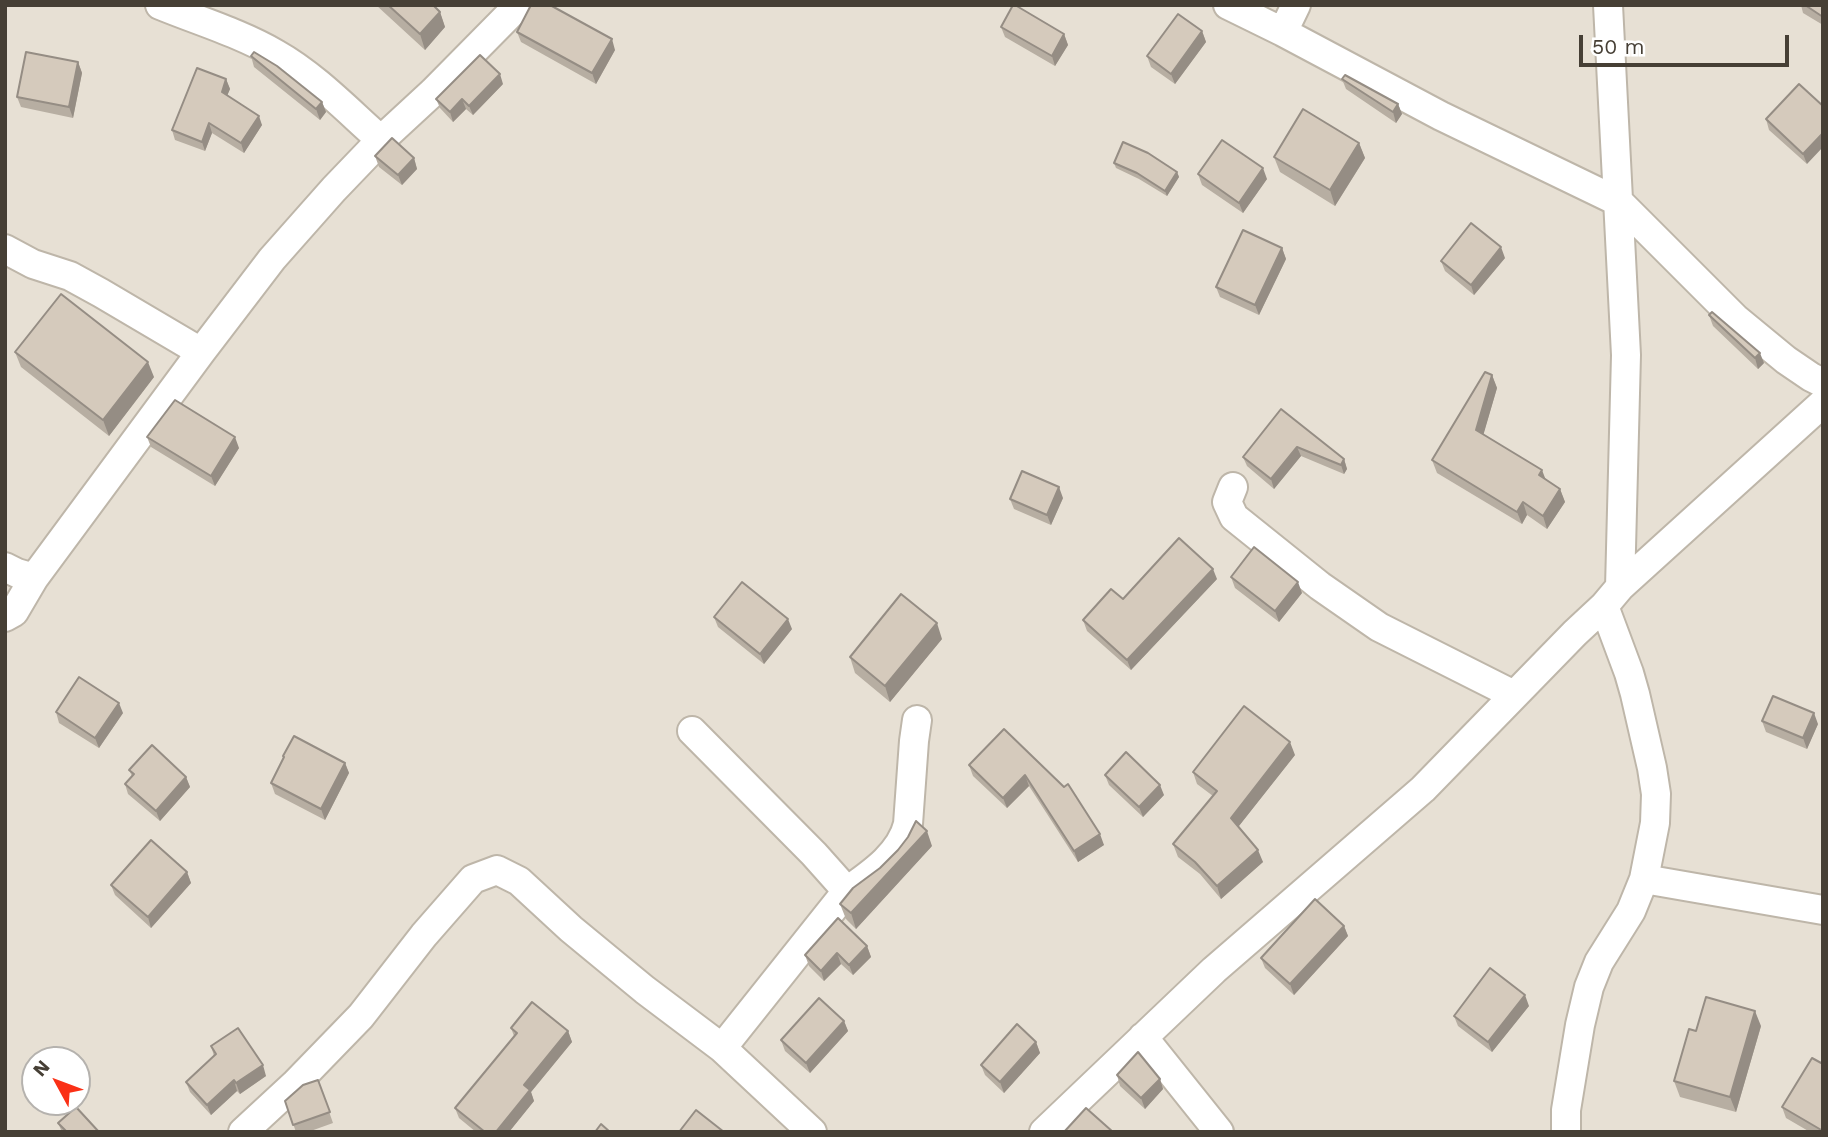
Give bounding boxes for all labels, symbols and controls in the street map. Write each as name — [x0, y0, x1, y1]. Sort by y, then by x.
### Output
scale bar — [1583, 21, 1793, 65]
text: 50 m — [1592, 34, 1644, 59]
north arrow — [21, 1046, 91, 1116]
text: N — [28, 1055, 55, 1081]

